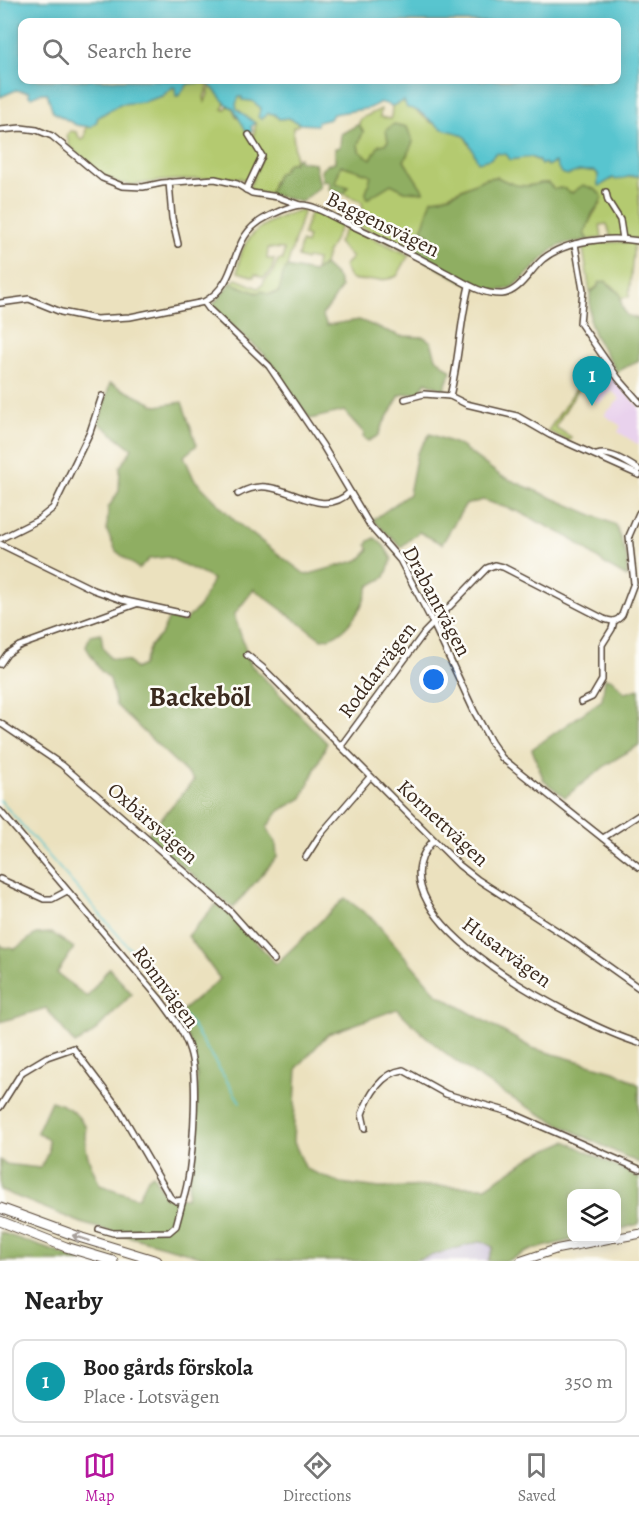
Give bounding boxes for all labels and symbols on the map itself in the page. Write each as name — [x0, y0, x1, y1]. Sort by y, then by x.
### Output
street label: Baggensvägen — [322, 184, 444, 264]
pin: 1 — [572, 356, 612, 406]
street label: Drabantvägen — [396, 541, 478, 661]
street label: Roddarvägen — [332, 616, 422, 724]
your location — [419, 665, 448, 694]
district label: Backeböl — [149, 679, 251, 715]
street label: Kornettvägen — [391, 773, 495, 873]
street label: Oxbärsvägen — [102, 776, 204, 870]
street label: Husarvägen — [457, 910, 557, 994]
street label: Rönnvägen — [126, 940, 206, 1034]
one-way arrow — [72, 1231, 91, 1242]

